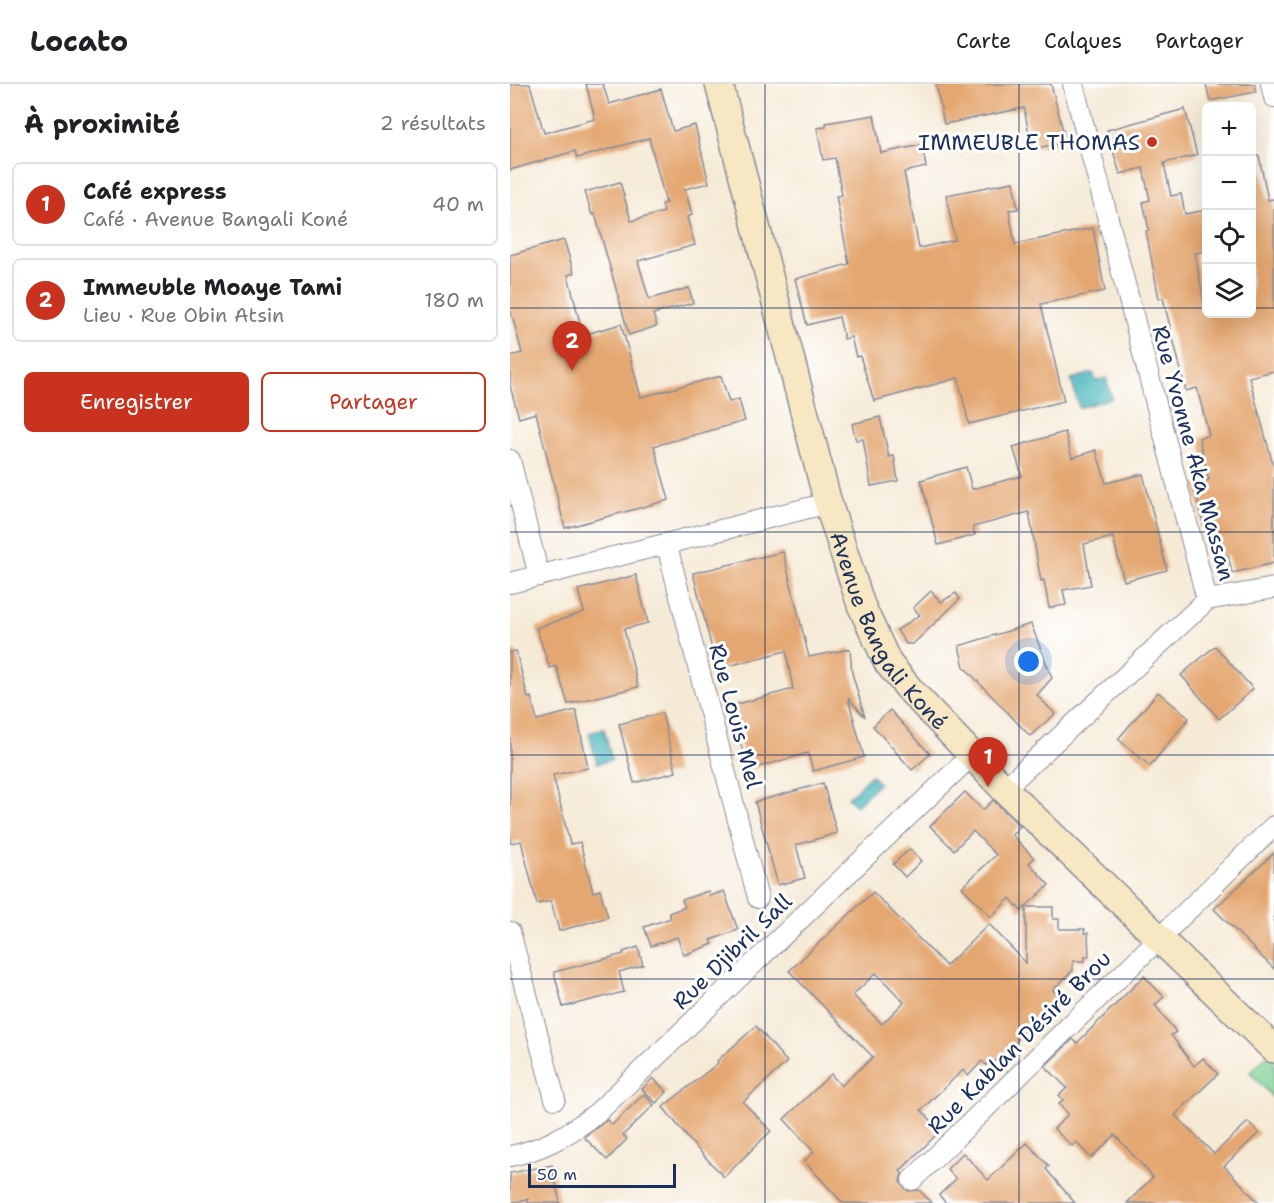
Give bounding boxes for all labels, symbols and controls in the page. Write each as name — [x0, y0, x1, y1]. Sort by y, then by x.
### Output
text: Locato — [30, 22, 128, 60]
text: Carte — [956, 27, 1011, 55]
text: Calques — [1044, 27, 1122, 55]
text: Partager — [1155, 27, 1244, 55]
map controls — [1202, 102, 1256, 318]
button: + — [1202, 102, 1256, 156]
text: À proximité — [24, 106, 180, 141]
text: 2 résultats — [380, 110, 486, 136]
place label: IMMEUBLE THOMAS — [918, 128, 1140, 157]
marker: IMMEUBLE THOMAS — [1145, 135, 1159, 149]
button: − — [1202, 156, 1256, 210]
text: Café express — [83, 177, 227, 206]
text: 1 — [41, 191, 50, 217]
text: 40 m — [432, 191, 484, 217]
text: Café · Avenue Bangali Koné — [83, 206, 348, 232]
button: locate — [1202, 210, 1256, 264]
button: layers — [1202, 264, 1256, 318]
text: Immeuble Moaye Tami — [83, 273, 342, 302]
text: 2 — [39, 287, 53, 313]
text: 180 m — [424, 287, 484, 313]
text: Lieu · Rue Obin Atsin — [83, 302, 284, 328]
pin: 2 — [552, 322, 592, 371]
street label: Rue Yvonne Aka Massan — [1145, 322, 1242, 584]
button: Enregistrer — [24, 372, 249, 432]
button: Partager — [261, 372, 486, 432]
street label: Avenue Bangali Koné — [823, 528, 954, 736]
street label: Rue Louis Mel — [702, 641, 769, 792]
your location — [1014, 647, 1043, 676]
pin: 1 — [968, 738, 1008, 787]
street label: Rue Djibril Sall — [666, 887, 799, 1016]
street label: Rue Kablan Désiré Brou — [921, 944, 1117, 1140]
scale bar — [528, 1161, 676, 1188]
text: 50 m — [537, 1164, 577, 1185]

